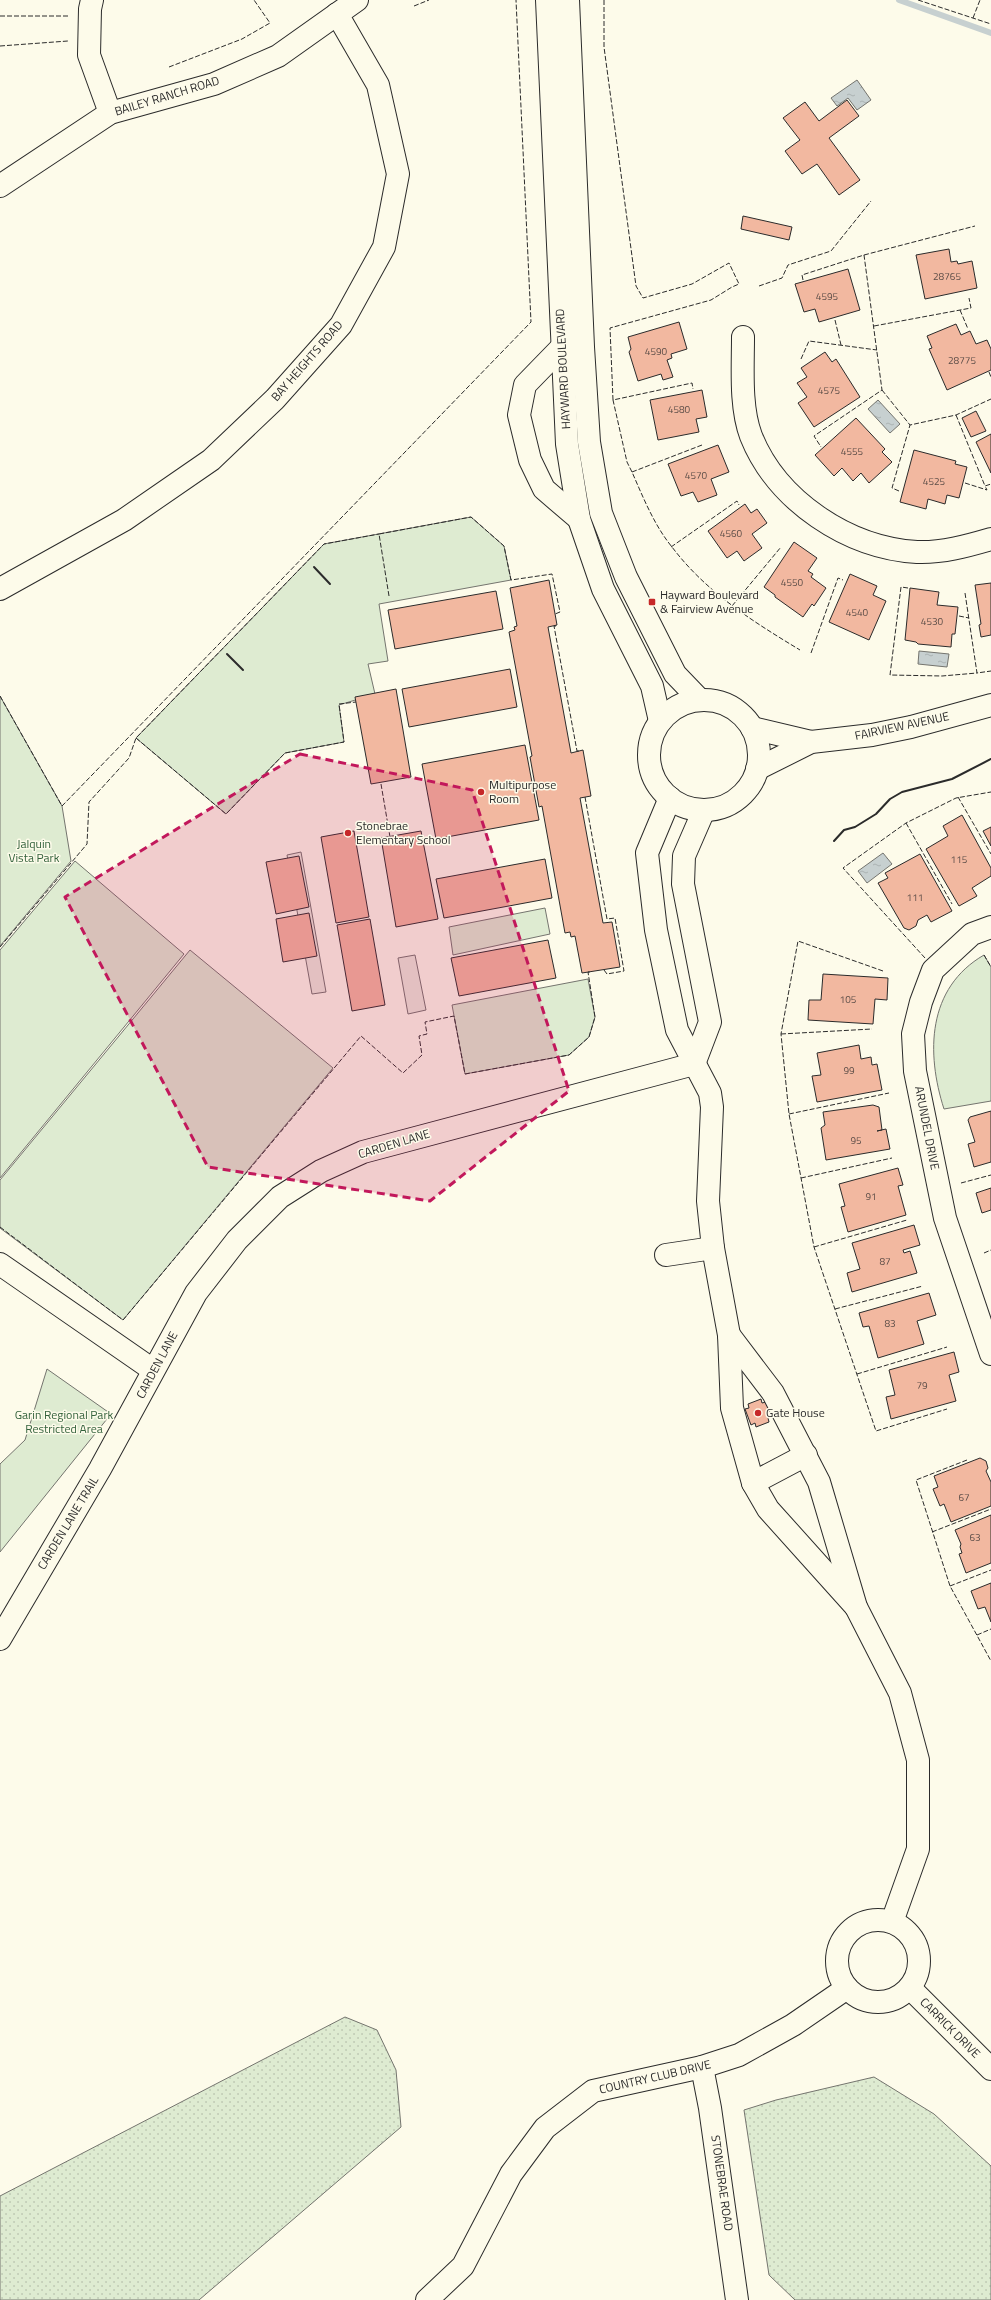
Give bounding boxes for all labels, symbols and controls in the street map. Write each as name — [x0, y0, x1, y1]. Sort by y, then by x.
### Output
street label: BAILEY RANCH ROAD — [112, 70, 222, 121]
house number: 28765 — [933, 269, 961, 284]
house number: 4595 — [816, 289, 839, 304]
street label: HAYWARD BOULEVARD — [550, 308, 575, 430]
street label: BAY HEIGHTS ROAD — [266, 316, 347, 405]
house number: 4590 — [645, 344, 668, 359]
house number: 28775 — [948, 353, 976, 368]
house number: 4575 — [818, 383, 841, 398]
house number: 4580 — [668, 402, 691, 417]
house number: 4555 — [841, 444, 864, 459]
house number: 4570 — [685, 468, 708, 483]
house number: 4525 — [923, 474, 946, 489]
house number: 4560 — [720, 526, 743, 541]
house number: 4550 — [781, 575, 804, 590]
place label: Hayward Boulevard & Fairview Avenue — [660, 585, 759, 618]
marker: Hayward Boulevard & Fairview Avenue — [647, 597, 657, 607]
house number: 4540 — [846, 605, 869, 620]
house number: 4530 — [921, 614, 944, 629]
street label: FAIRVIEW AVENUE — [853, 706, 951, 745]
place label: Multipurpose Room — [489, 775, 556, 808]
marker: Multipurpose Room — [476, 787, 486, 797]
place label: Stonebrae Elementary School — [356, 816, 450, 849]
marker: Stonebrae Elementary School — [343, 828, 353, 838]
park label: Jalquin Vista Park — [8, 834, 60, 867]
house number: 115 — [951, 852, 968, 867]
house number: 111 — [907, 890, 923, 905]
house number: 105 — [840, 992, 857, 1007]
house number: 99 — [843, 1063, 855, 1078]
street label: ARUNDEL DRIVE — [910, 1084, 945, 1172]
street label: CARDEN LANE — [356, 1124, 432, 1163]
house number: 95 — [850, 1133, 862, 1148]
house number: 91 — [865, 1189, 877, 1204]
house number: 87 — [879, 1254, 891, 1269]
house number: 83 — [884, 1316, 896, 1331]
street label: CARDEN LANE — [131, 1327, 182, 1402]
house number: 79 — [916, 1378, 928, 1393]
place label: Gate House — [766, 1403, 825, 1422]
park label: Garin Regional Park Restricted Area — [15, 1405, 114, 1438]
marker: Gate House — [753, 1408, 763, 1418]
street label: CARDEN LANE TRAIL — [32, 1472, 103, 1573]
house number: 67 — [958, 1490, 970, 1505]
house number: 63 — [969, 1530, 981, 1545]
street label: CARRICK DRIVE — [916, 1993, 985, 2063]
street label: COUNTRY CLUB DRIVE — [597, 2054, 713, 2099]
street label: STONEBRAE ROAD — [706, 2134, 739, 2232]

